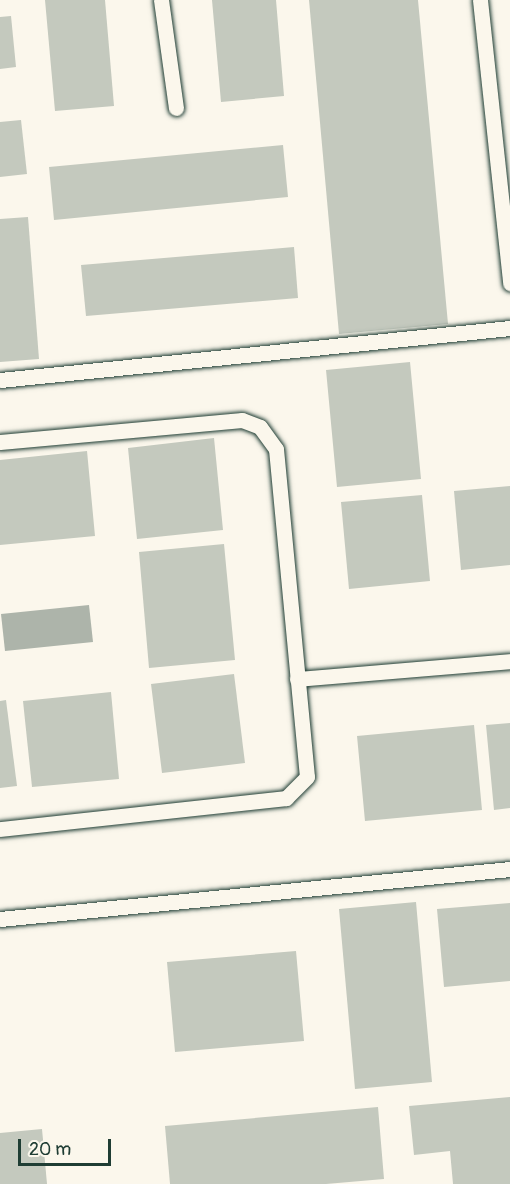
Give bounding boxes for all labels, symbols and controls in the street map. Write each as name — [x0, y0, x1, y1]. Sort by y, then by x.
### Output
scale bar — [21, 1127, 114, 1165]
text: 20 m — [29, 1138, 71, 1161]

